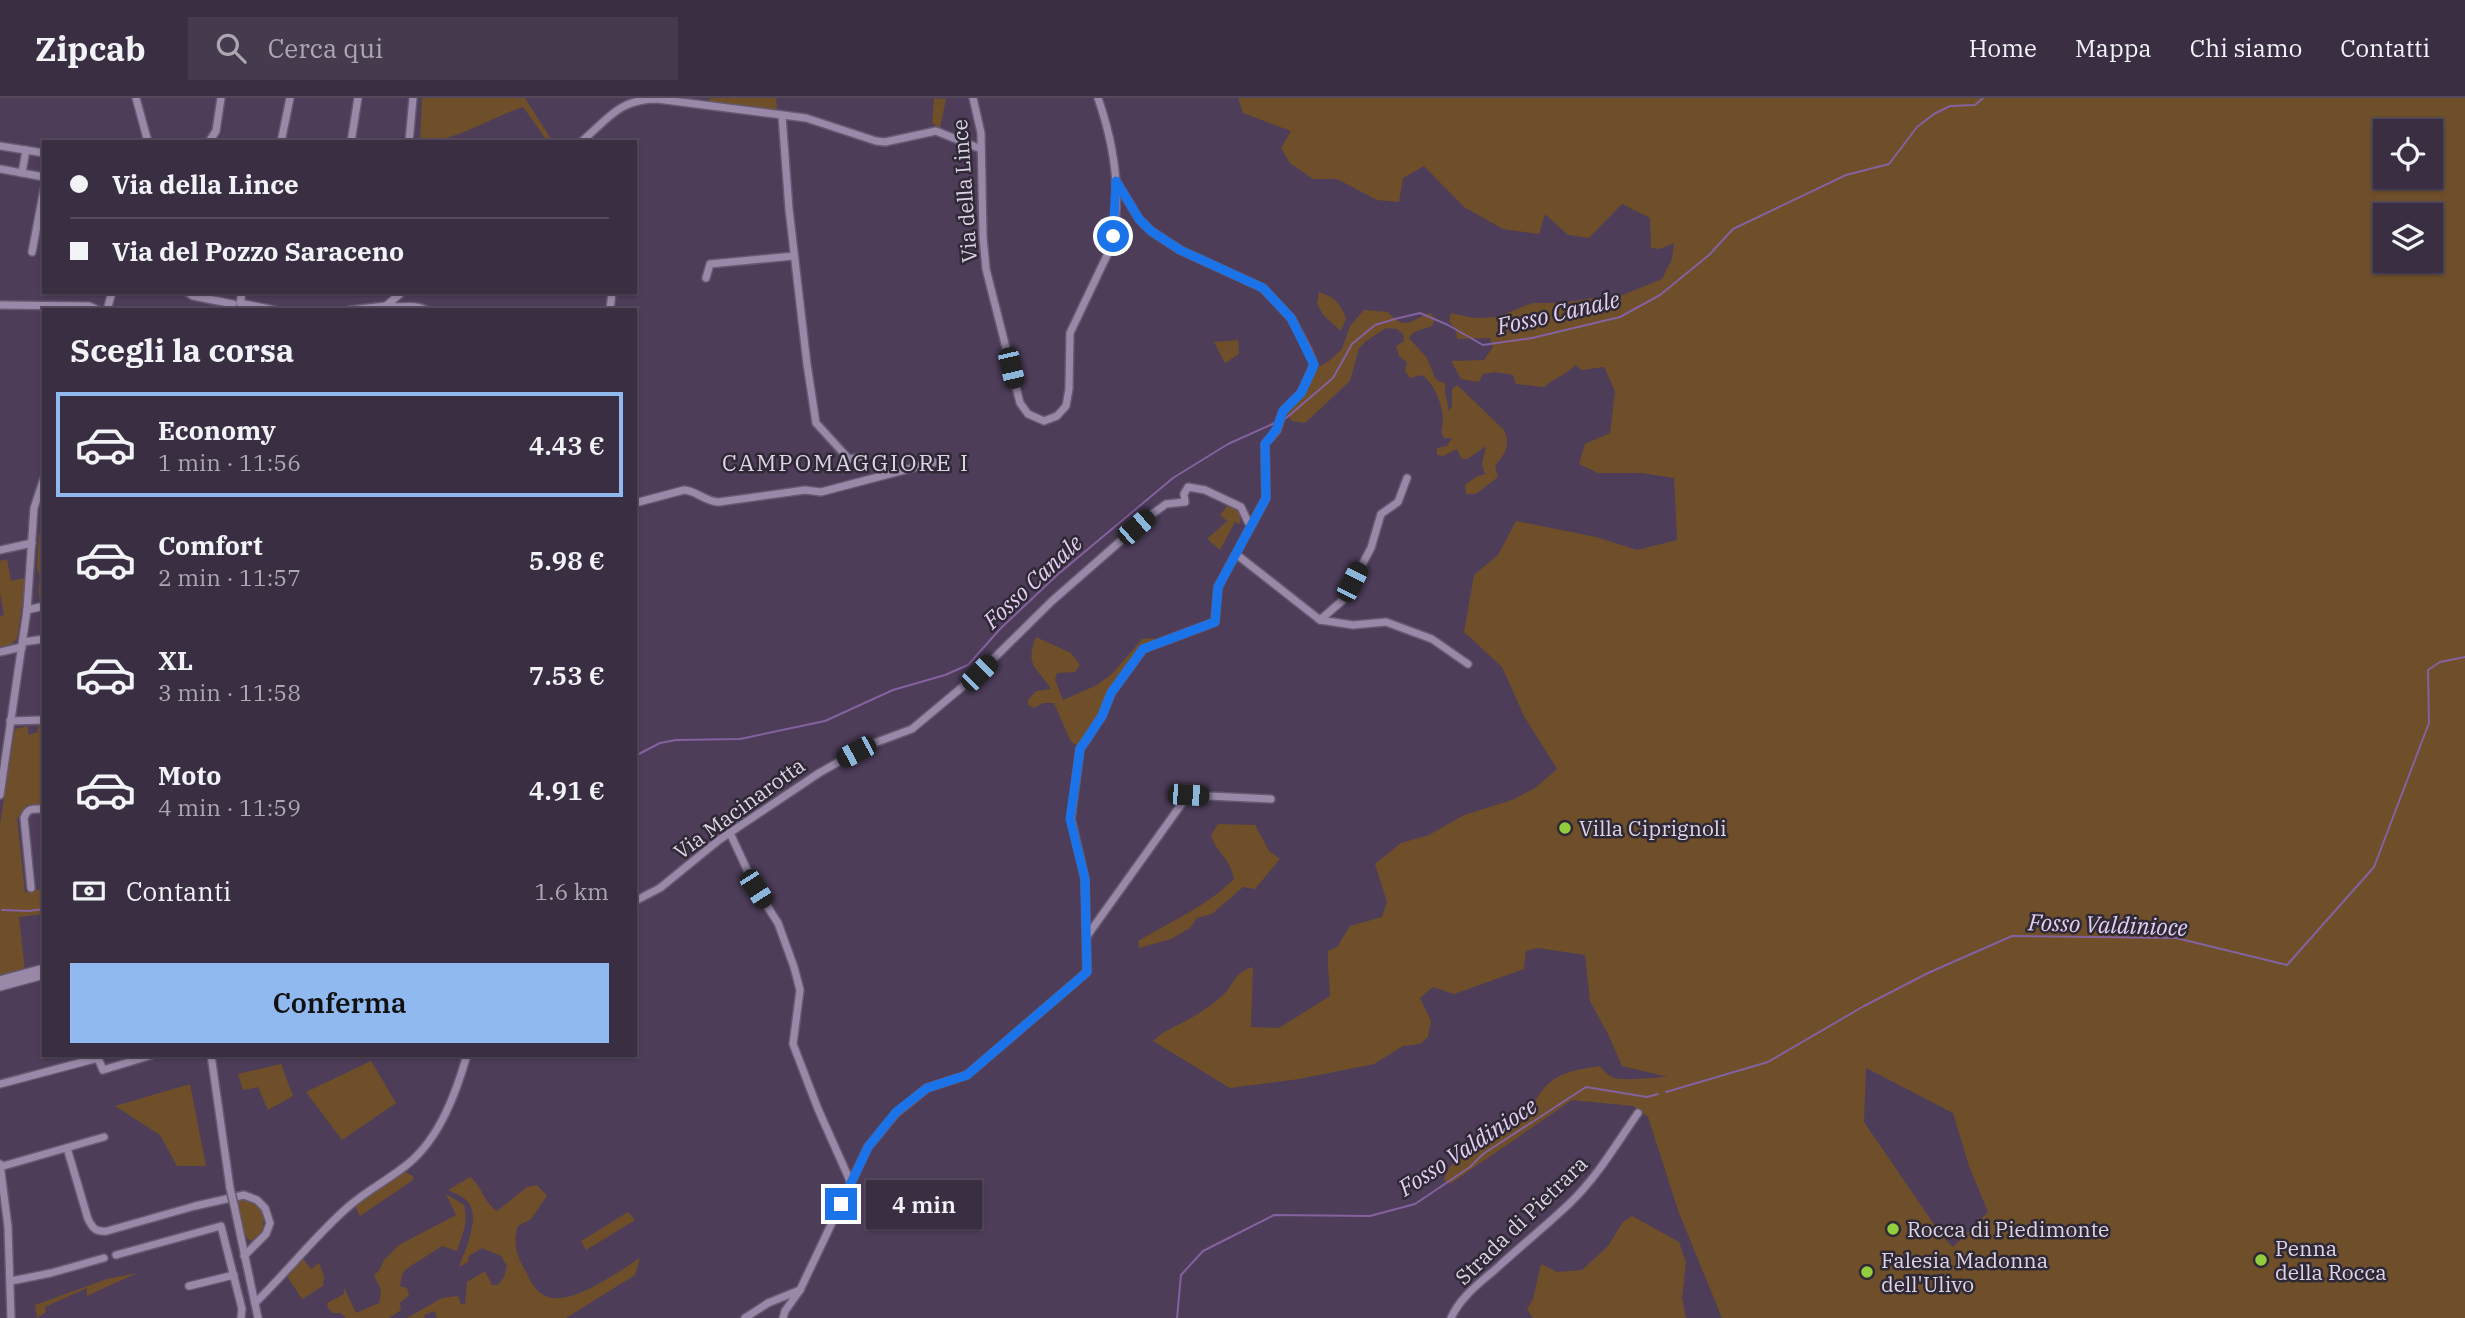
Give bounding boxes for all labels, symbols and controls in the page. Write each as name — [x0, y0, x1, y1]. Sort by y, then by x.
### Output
search box — [188, 17, 678, 80]
text: Zipcab — [35, 27, 146, 70]
icon: search — [212, 29, 250, 67]
text: Cerca qui — [268, 31, 383, 65]
text: Home — [1969, 32, 2037, 64]
text: Mappa — [2075, 32, 2152, 64]
text: Chi siamo — [2190, 32, 2302, 64]
text: Contatti — [2340, 32, 2430, 64]
street label: Via della Lince — [945, 118, 983, 264]
map controls — [2373, 119, 2443, 273]
button: locate — [2373, 119, 2443, 189]
text: Via della Lince — [112, 167, 299, 201]
button: layers — [2373, 203, 2443, 273]
route start — [1097, 220, 1129, 252]
text: Via del Pozzo Saraceno — [112, 234, 404, 268]
water label: Fosso Canale — [1493, 283, 1622, 341]
text: Scegli la corsa — [70, 329, 294, 371]
car — [997, 345, 1026, 391]
icon: car — [74, 413, 137, 476]
text: Economy — [158, 413, 276, 447]
text: 4.43 € — [529, 428, 605, 462]
text: 1 min · 11:56 — [158, 447, 301, 477]
district label: CAMPOMAGGIORE I — [722, 447, 970, 477]
car — [1114, 505, 1159, 549]
water label: Fosso Canale — [975, 527, 1088, 635]
icon: car — [74, 528, 137, 591]
text: Comfort — [158, 528, 263, 562]
text: 5.98 € — [529, 543, 605, 577]
car — [1334, 559, 1371, 605]
text: 2 min · 11:57 — [158, 562, 301, 592]
icon: car — [74, 643, 137, 706]
text: XL — [158, 643, 193, 677]
car — [957, 651, 1002, 695]
text: 7.53 € — [529, 658, 605, 692]
text: 3 min · 11:58 — [158, 677, 301, 707]
car — [833, 733, 880, 771]
street label: Via Macinarotta — [668, 751, 810, 865]
icon: car — [74, 758, 137, 821]
text: Moto — [158, 758, 221, 792]
text: 4.91 € — [529, 773, 605, 807]
car — [1167, 783, 1210, 807]
text: 4 min · 11:59 — [158, 792, 301, 822]
place label: Villa Ciprignoli — [1579, 814, 1727, 842]
marker: Villa Ciprignoli — [1557, 820, 1573, 836]
car — [736, 866, 777, 912]
icon: cash — [70, 872, 108, 910]
text: Contanti — [126, 874, 231, 908]
text: 1.6 km — [535, 876, 609, 906]
water label: Fosso Valdinioce — [2027, 906, 2188, 942]
button: Conferma — [70, 963, 609, 1043]
water label: Fosso Valdinioce — [1391, 1090, 1542, 1203]
street label: Strada di Pietrara — [1449, 1150, 1593, 1290]
callout: 4 min — [866, 1180, 981, 1228]
route end — [825, 1188, 857, 1220]
text: 4 min — [892, 1189, 956, 1219]
place label: Rocca di Piedimonte — [1907, 1215, 2109, 1243]
marker: Rocca di Piedimonte — [1885, 1221, 1901, 1237]
place label: Penna della Rocca — [2275, 1234, 2387, 1286]
place label: Falesia Madonna dell'Ulivo — [1881, 1246, 2048, 1298]
marker: Penna della Rocca — [2253, 1252, 2269, 1268]
marker: Falesia Madonna dell'Ulivo — [1859, 1264, 1875, 1280]

